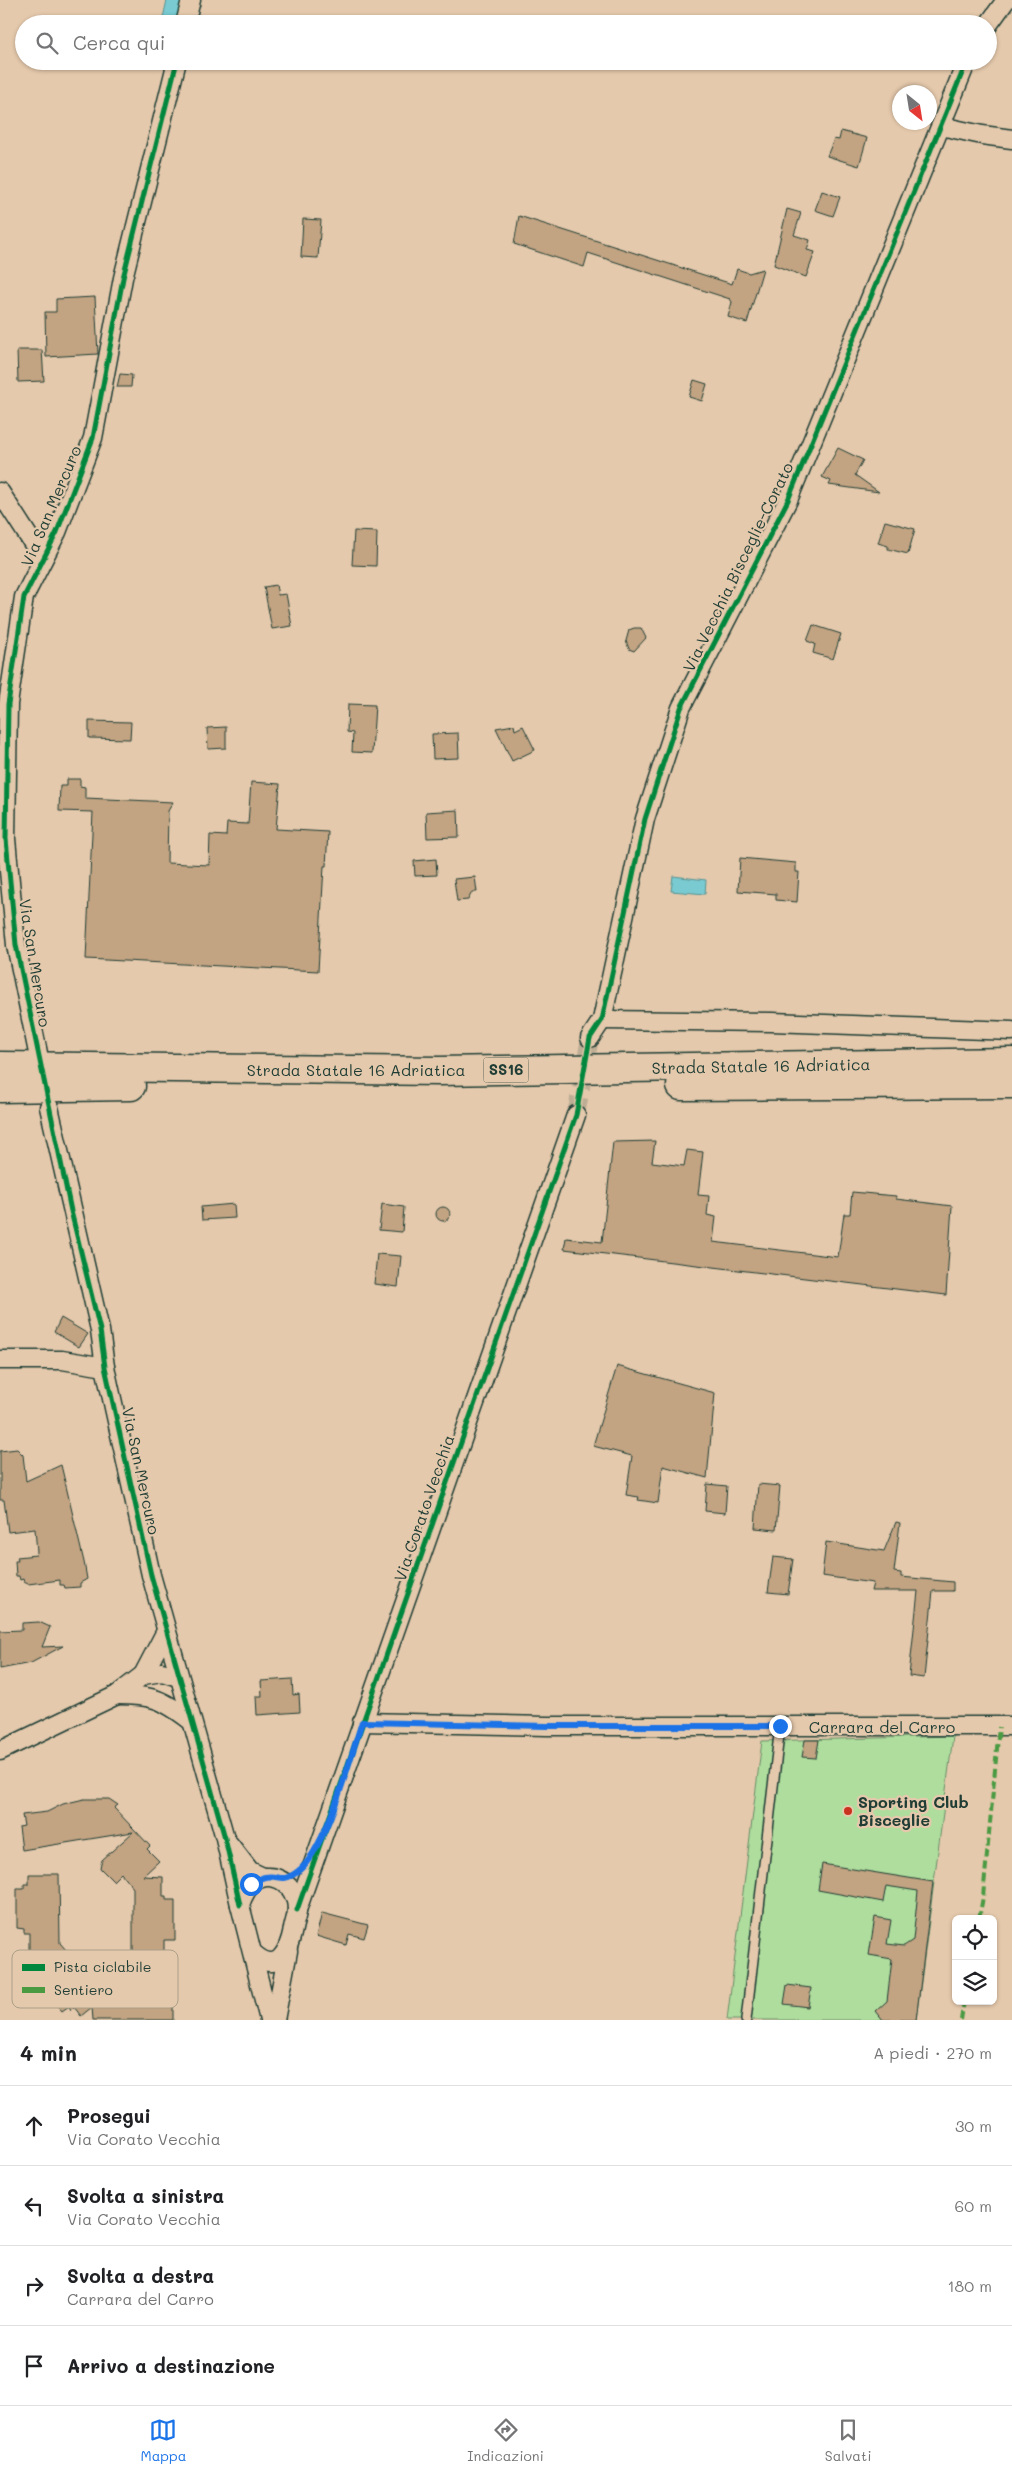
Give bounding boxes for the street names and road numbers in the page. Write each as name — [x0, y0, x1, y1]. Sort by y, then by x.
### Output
street label: Via San Mercuro — [16, 442, 86, 570]
street label: Via Vecchia Bisceglie-Corato — [678, 459, 798, 675]
street label: Via San Mercuro — [15, 897, 56, 1029]
street label: Strada Statale 16 Adriatica — [651, 1053, 871, 1078]
road number: SS16 — [484, 1058, 528, 1082]
street label: Strada Statale 16 Adriatica — [247, 1059, 465, 1080]
street label: Via San Mercuro — [118, 1405, 165, 1536]
street label: Via Corato Vecchia — [389, 1432, 458, 1584]
street label: Carrara del Carro — [809, 1716, 955, 1737]

